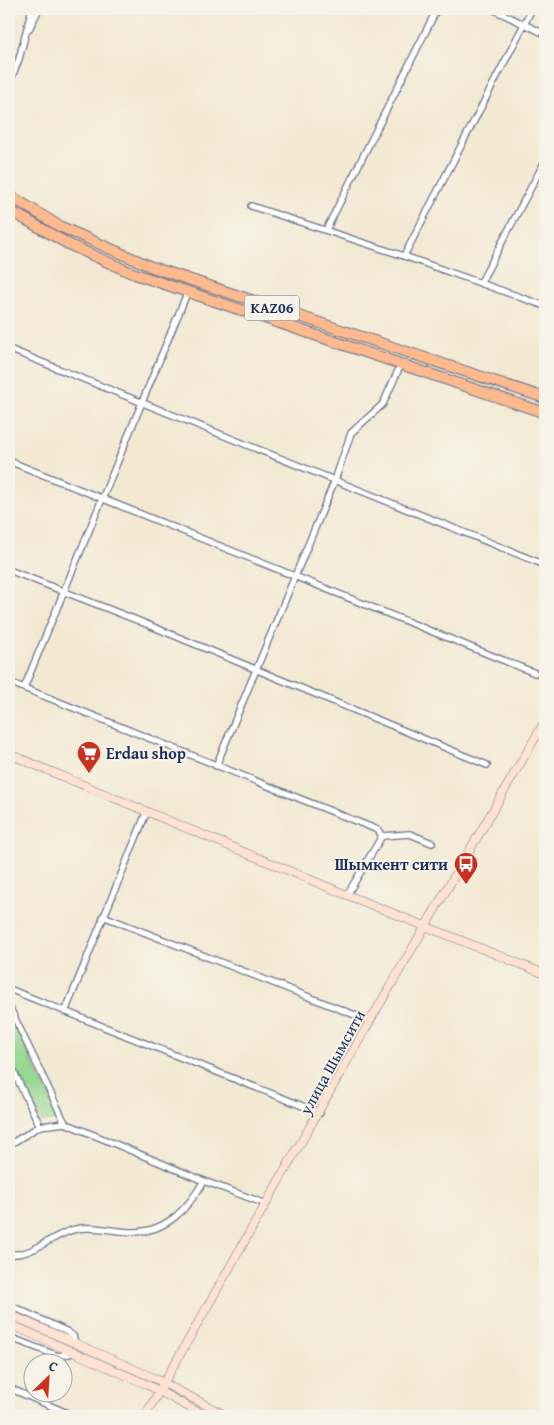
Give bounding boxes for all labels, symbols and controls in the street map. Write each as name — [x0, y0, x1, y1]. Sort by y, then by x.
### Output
road number: KАZ06 — [244, 296, 300, 320]
supermarket icon: Erdau shop — [76, 740, 102, 774]
place label: Erdau shop — [106, 741, 186, 765]
bus stop icon: Шымкент сити — [453, 851, 479, 885]
place label: Шымкент сити — [335, 852, 448, 876]
street label: улица Шымсити — [293, 1005, 371, 1120]
north arrow — [22, 1352, 72, 1402]
text: С — [46, 1355, 61, 1377]

